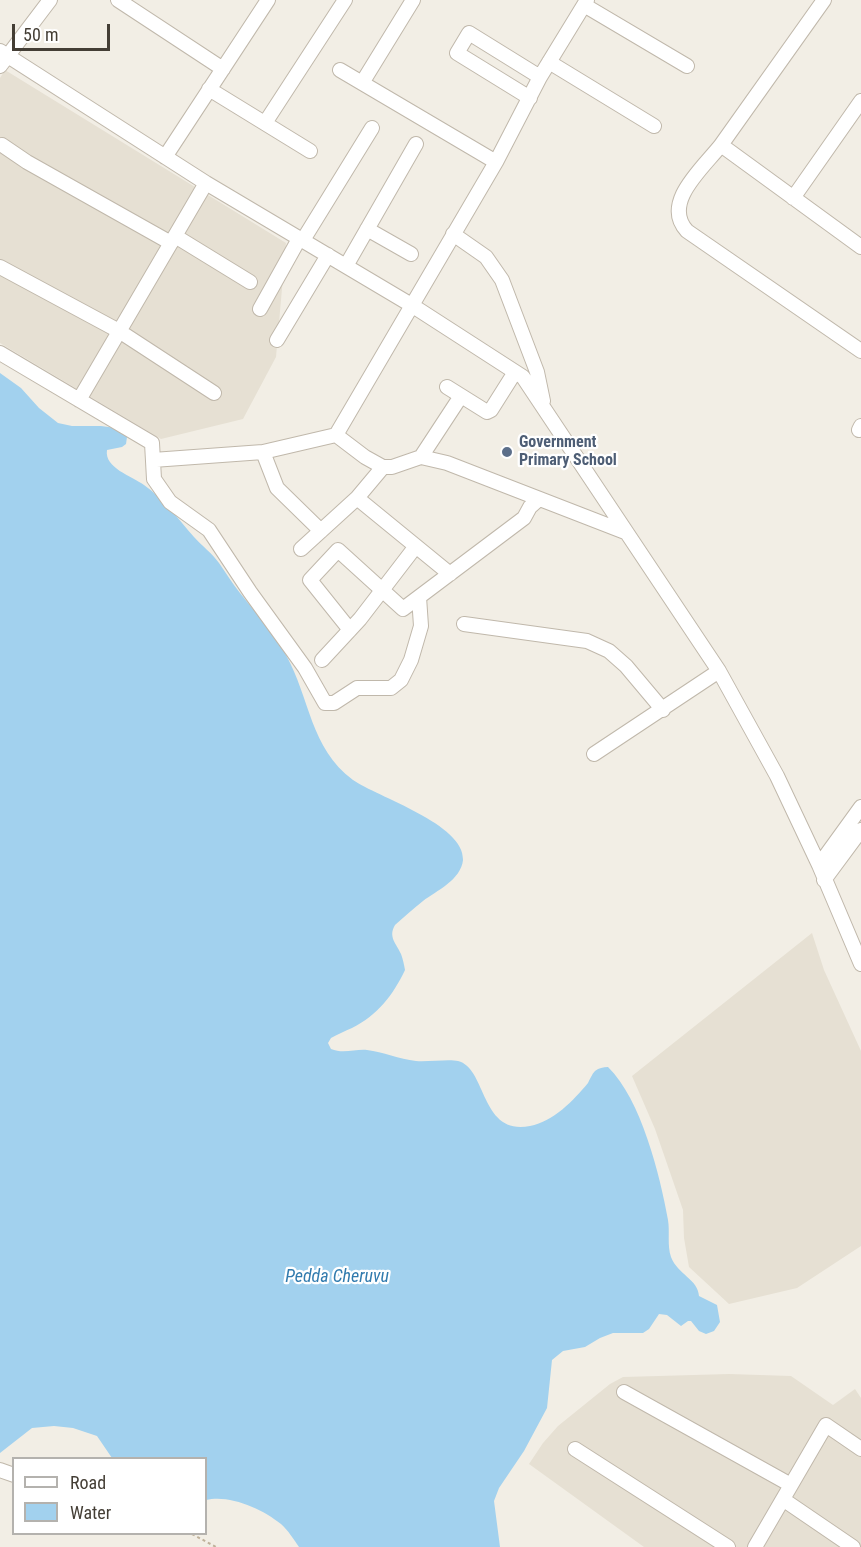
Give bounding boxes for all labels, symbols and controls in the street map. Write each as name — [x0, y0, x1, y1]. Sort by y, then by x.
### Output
scale bar — [15, 12, 112, 50]
text: 50 m — [23, 24, 58, 45]
place label: Government Primary School — [519, 433, 617, 471]
marker: Government Primary School — [500, 445, 514, 459]
water label: Pedda Cheruvu — [285, 1266, 389, 1288]
legend — [12, 1457, 207, 1535]
text: Road — [70, 1472, 106, 1493]
text: Water — [70, 1502, 111, 1523]

